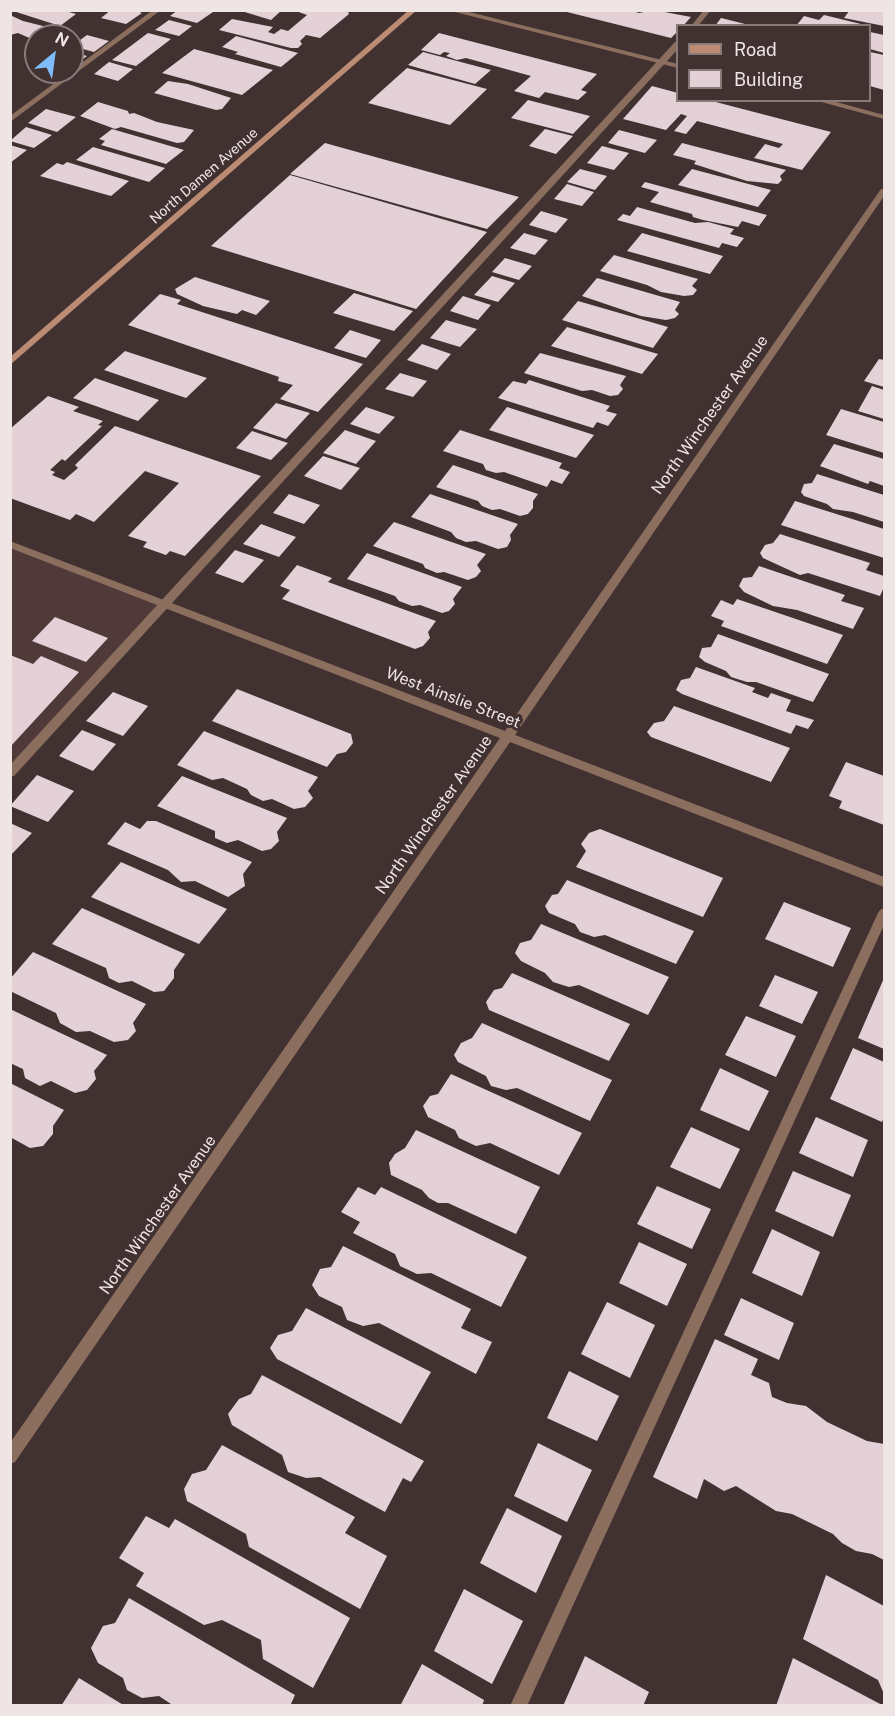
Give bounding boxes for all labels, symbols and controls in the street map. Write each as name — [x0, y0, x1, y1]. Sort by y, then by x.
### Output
north arrow — [24, 24, 84, 84]
legend — [676, 24, 871, 102]
text: N — [52, 28, 72, 51]
text: Road — [734, 39, 777, 60]
text: Building — [734, 69, 803, 90]
street label: North Damen Avenue — [147, 125, 261, 227]
street label: North Winchester Avenue — [648, 332, 772, 498]
street label: West Ainslie Street — [383, 663, 523, 733]
street label: North Winchester Avenue — [372, 732, 496, 898]
street label: North Winchester Avenue — [96, 1132, 220, 1298]

